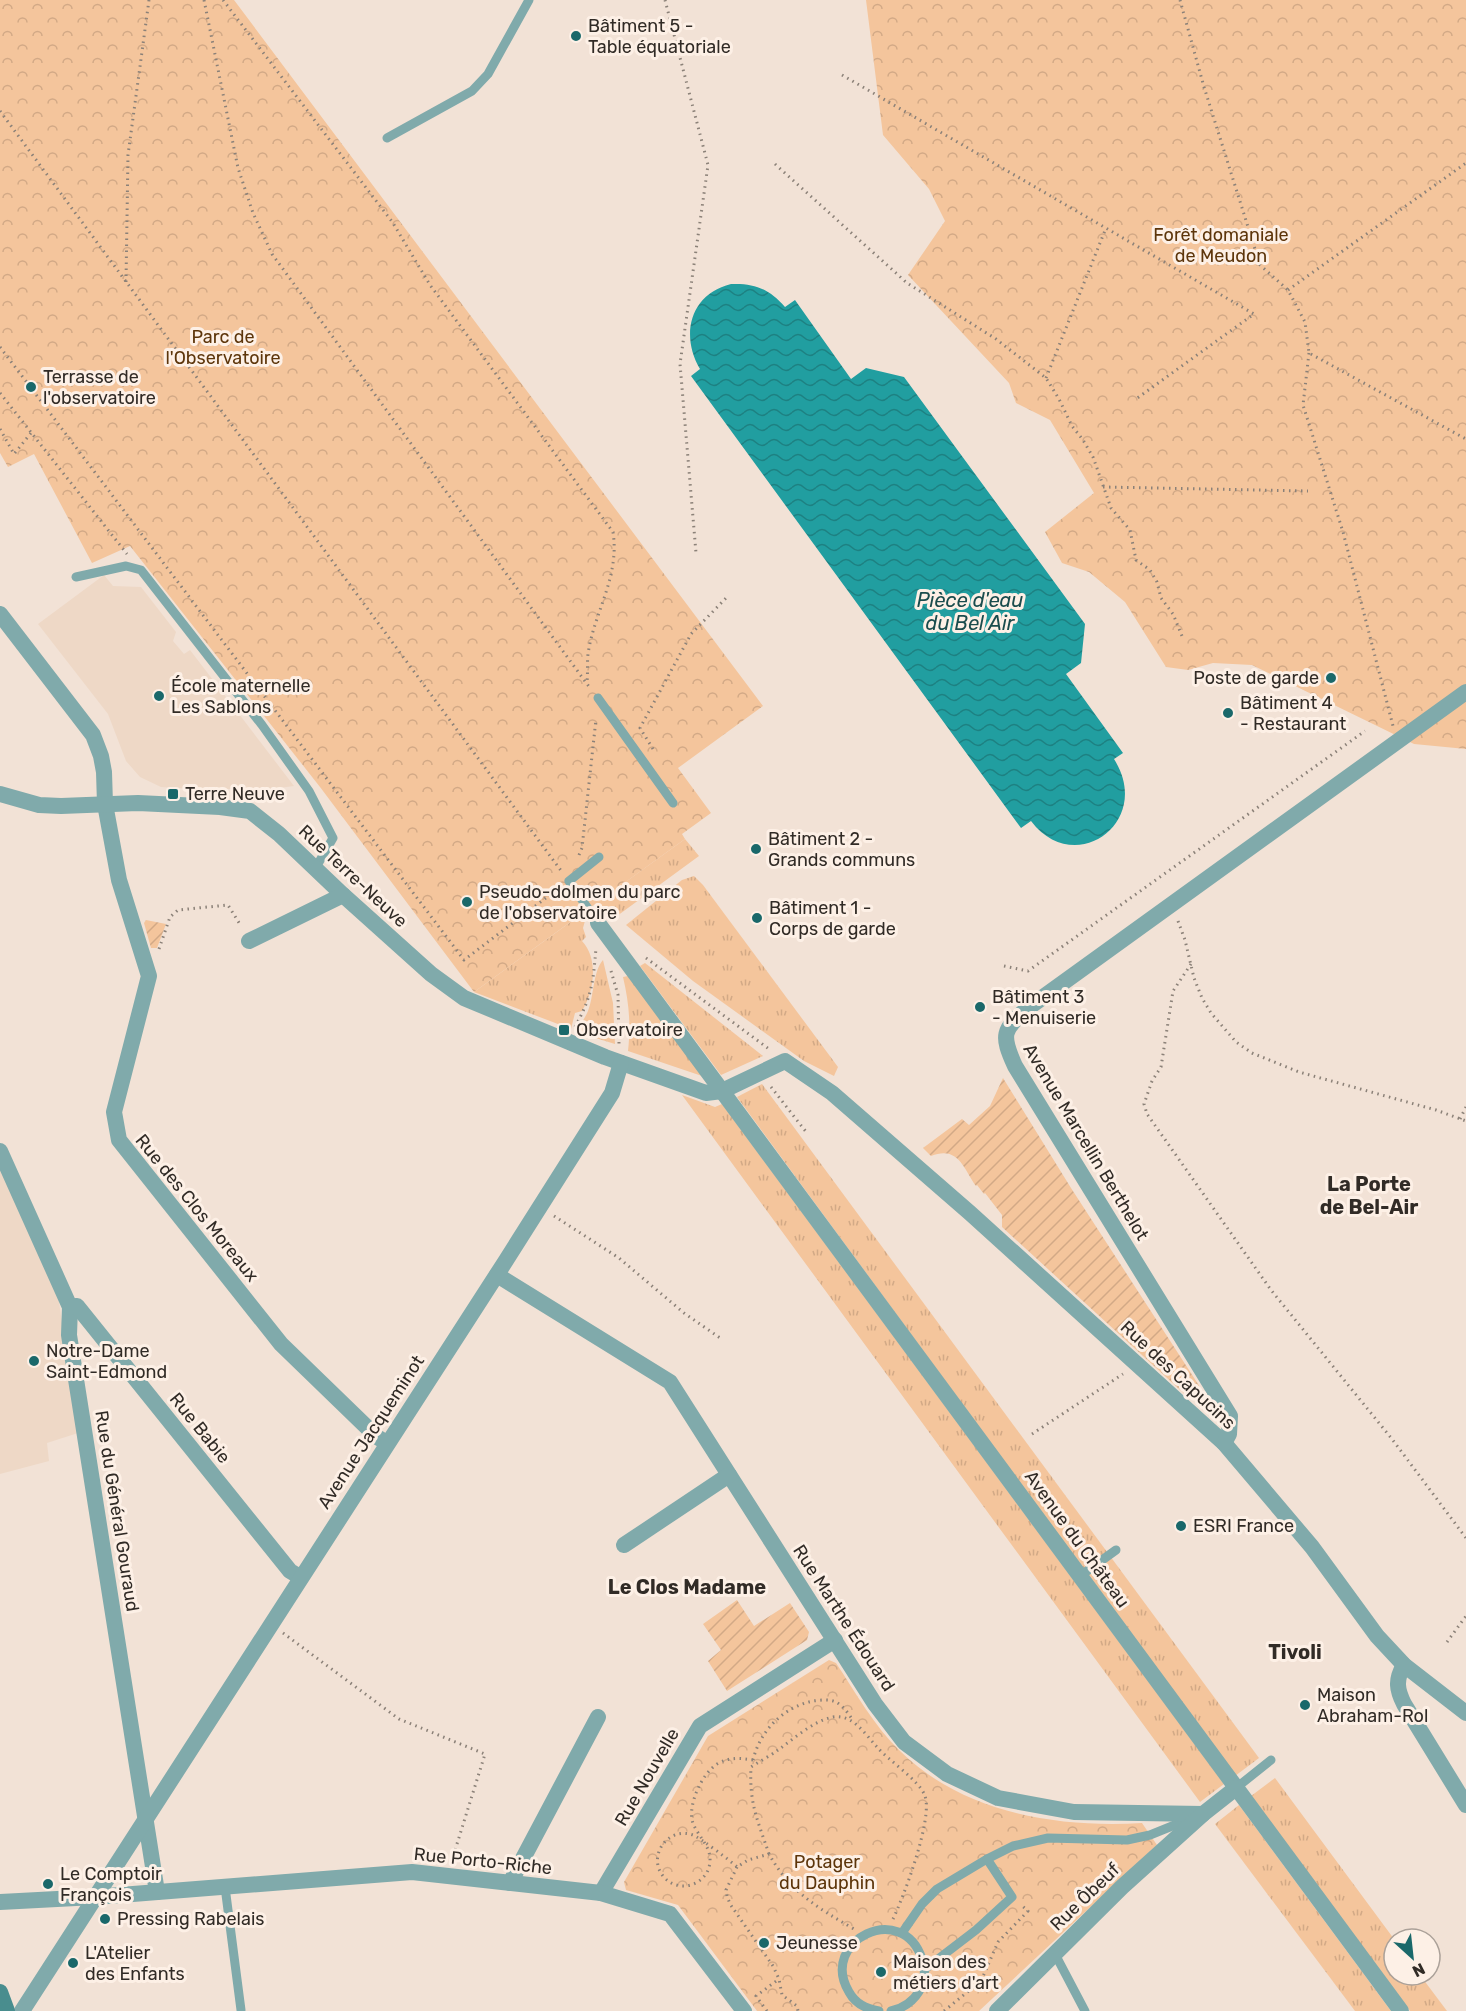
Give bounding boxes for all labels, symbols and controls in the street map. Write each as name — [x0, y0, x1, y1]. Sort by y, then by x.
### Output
place label: Bâtiment 5 - Table équatoriale — [588, 15, 731, 58]
marker: Bâtiment 5 - Table équatoriale — [569, 29, 583, 43]
park label: Forêt domaniale de Meudon — [1153, 224, 1289, 267]
park label: Parc de l'Observatoire — [165, 326, 281, 369]
place label: Terrasse de l'observatoire — [43, 366, 156, 409]
marker: Terrasse de l'observatoire — [24, 380, 38, 394]
water label: Pièce d'eau du Bel Air — [917, 588, 1023, 635]
place label: Poste de garde — [1193, 667, 1319, 689]
marker: Poste de garde — [1324, 671, 1338, 685]
place label: École maternelle Les Sablons — [171, 675, 311, 718]
marker: École maternelle Les Sablons — [152, 689, 166, 703]
place label: Bâtiment 4 - Restaurant — [1240, 692, 1346, 735]
marker: Bâtiment 4 - Restaurant — [1221, 706, 1235, 720]
place label: Terre Neuve — [185, 783, 285, 805]
marker: Terre Neuve — [166, 787, 180, 801]
street label: Rue Terre-Neuve — [294, 820, 412, 932]
place label: Bâtiment 2 - Grands communs — [768, 828, 915, 871]
marker: Bâtiment 2 - Grands communs — [749, 842, 763, 856]
place label: Pseudo-dolmen du parc de l'observatoire — [479, 881, 681, 924]
marker: Pseudo-dolmen du parc de l'observatoire — [460, 895, 474, 909]
place label: Bâtiment 1 - Corps de garde — [769, 897, 896, 940]
marker: Bâtiment 1 - Corps de garde — [750, 911, 764, 925]
place label: Bâtiment 3 - Menuiserie — [992, 986, 1096, 1029]
marker: Bâtiment 3 - Menuiserie — [973, 1000, 987, 1014]
place label: Observatoire — [576, 1019, 683, 1041]
marker: Observatoire — [557, 1023, 571, 1037]
street label: Avenue Marcellin Berthelot — [1019, 1040, 1153, 1244]
street label: Rue des Clos Moreaux — [131, 1130, 264, 1287]
district label: La Porte de Bel-Air — [1320, 1172, 1418, 1219]
street label: Rue des Capucins — [1116, 1316, 1240, 1434]
place label: Notre-Dame Saint-Edmond — [46, 1340, 167, 1383]
street label: Avenue Jacqueminot — [313, 1351, 429, 1513]
marker: Notre-Dame Saint-Edmond — [27, 1354, 41, 1368]
street label: Rue Babie — [165, 1388, 235, 1468]
street label: Rue du Général Gouraud — [90, 1409, 144, 1613]
street label: Avenue du Château — [1020, 1466, 1134, 1612]
place label: ESRI France — [1193, 1515, 1294, 1537]
marker: ESRI France — [1174, 1519, 1188, 1533]
street label: Rue Marthe Édouard — [788, 1540, 900, 1696]
district label: Le Clos Madame — [608, 1575, 766, 1599]
district label: Tivoli — [1268, 1640, 1322, 1664]
place label: Maison Abraham-Rol — [1317, 1684, 1428, 1727]
marker: Maison Abraham-Rol — [1298, 1698, 1312, 1712]
street label: Rue Nouvelle — [610, 1724, 684, 1830]
street label: Rue Porto-Riche — [413, 1843, 553, 1879]
park label: Potager du Dauphin — [779, 1851, 875, 1894]
street label: Rue Ôbeuf — [1046, 1859, 1124, 1935]
place label: Le Comptoir François — [60, 1863, 162, 1906]
marker: Le Comptoir François — [41, 1877, 55, 1891]
place label: Pressing Rabelais — [117, 1908, 264, 1930]
marker: Pressing Rabelais — [98, 1912, 112, 1926]
north arrow — [1382, 1927, 1442, 1987]
place label: Jeunesse — [776, 1932, 858, 1954]
marker: Jeunesse — [757, 1936, 771, 1950]
place label: L'Atelier des Enfants — [85, 1942, 185, 1985]
place label: Maison des métiers d'art — [893, 1951, 999, 1994]
marker: L'Atelier des Enfants — [66, 1956, 80, 1970]
text: N — [1409, 1959, 1428, 1981]
marker: Maison des métiers d'art — [874, 1965, 888, 1979]

